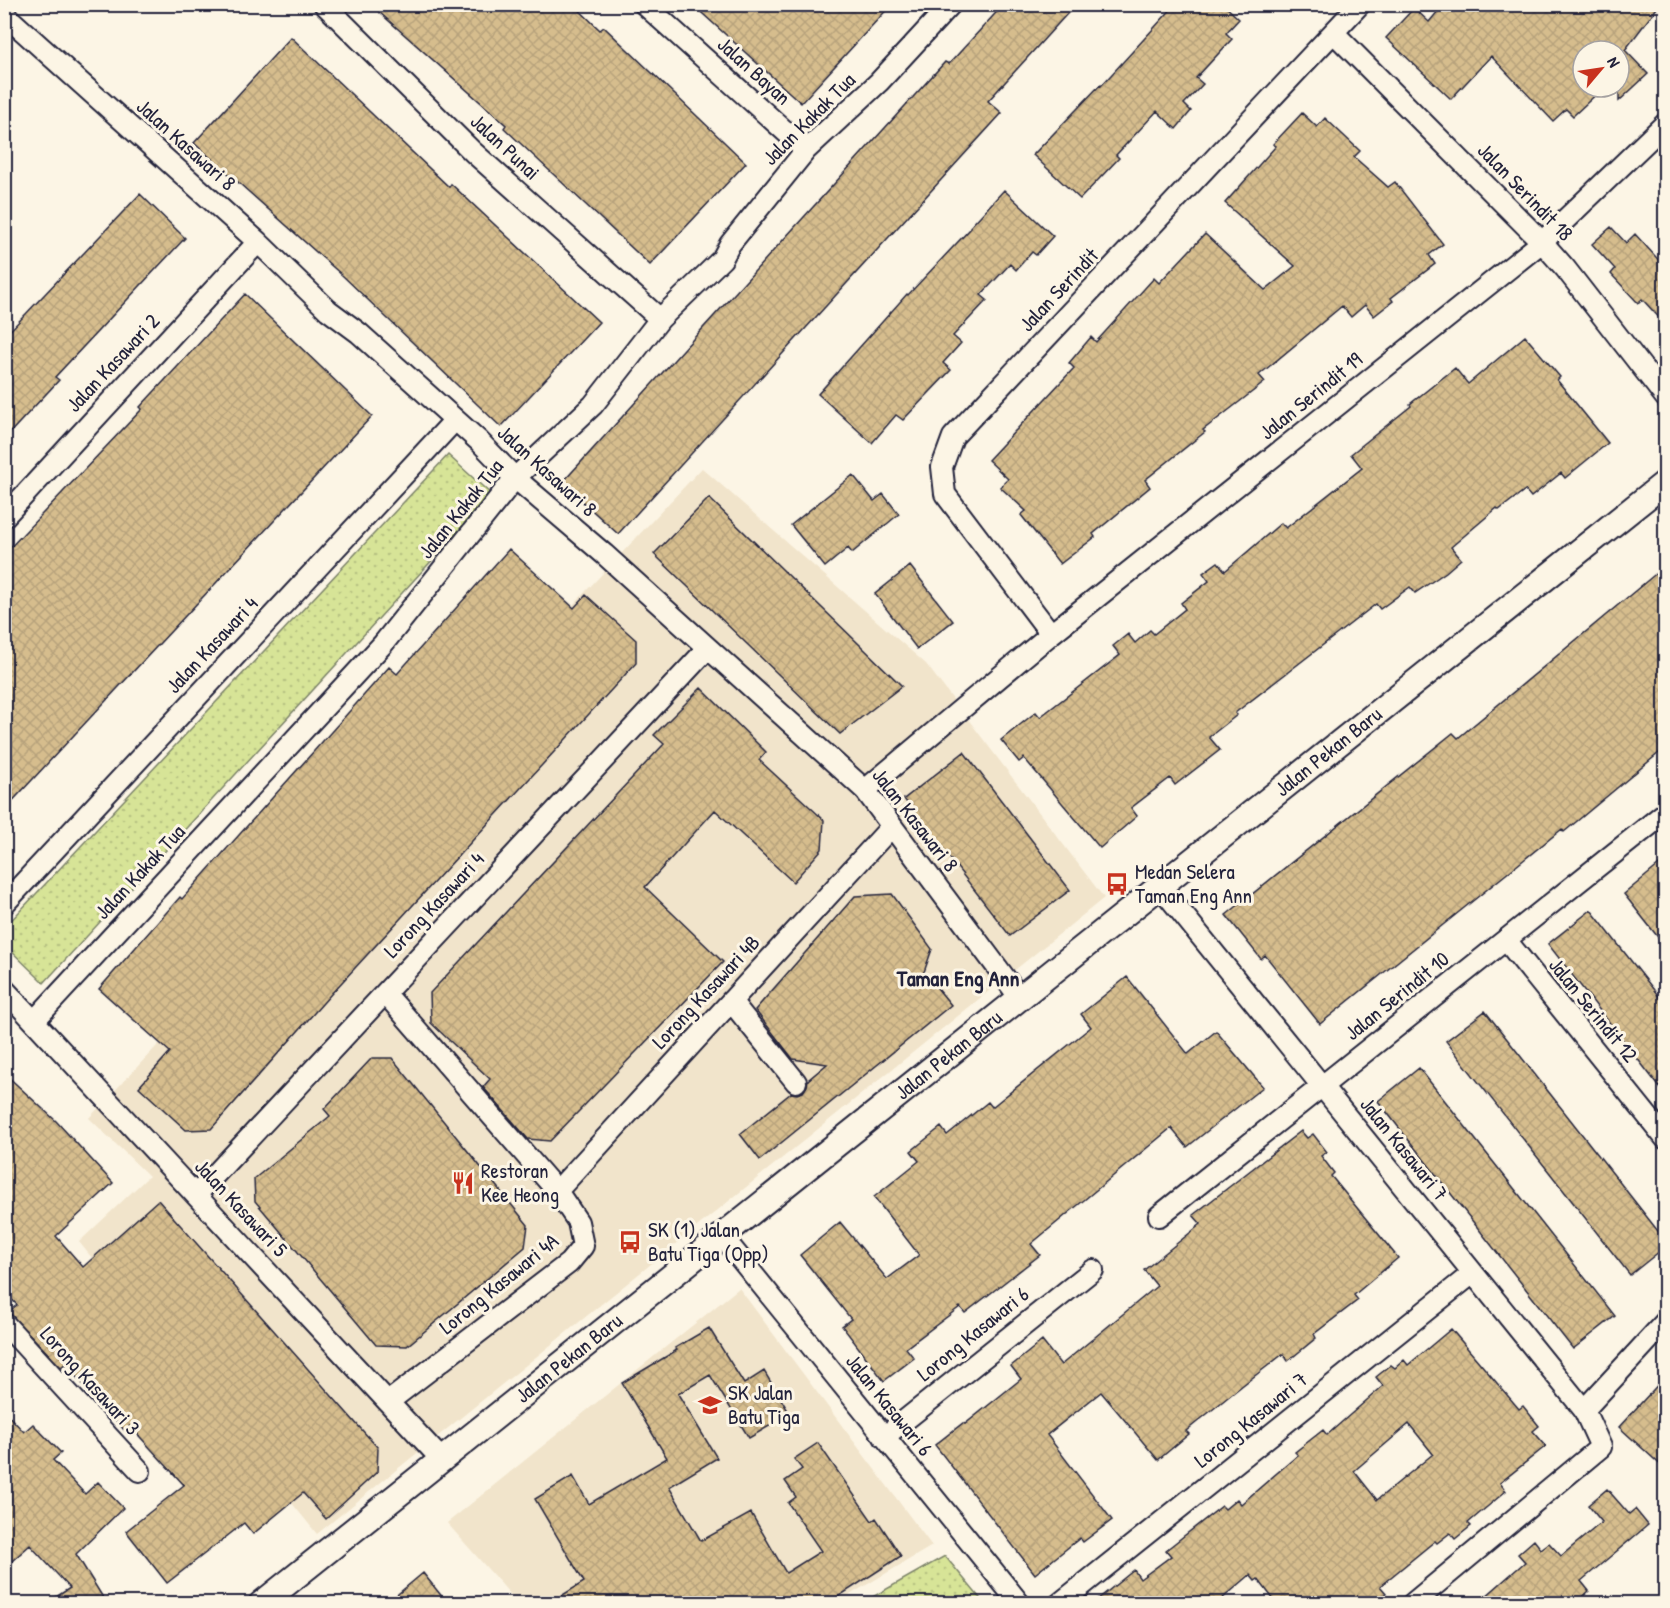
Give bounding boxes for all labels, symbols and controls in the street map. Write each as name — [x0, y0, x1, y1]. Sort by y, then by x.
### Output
street label: Jalan Bayan — [711, 30, 797, 111]
north arrow — [1571, 39, 1631, 99]
text: N — [1602, 53, 1626, 71]
street label: Jalan Kakak Tua — [756, 66, 861, 171]
street label: Jalan Kasawari 8 — [130, 92, 242, 197]
street label: Jalan Punai — [464, 107, 546, 186]
street label: Jalan Serindit 18 — [1471, 136, 1580, 247]
street label: Jalan Serindit — [1012, 241, 1105, 338]
street label: Jalan Kasawari 2 — [59, 307, 166, 418]
street label: Jalan Serindit 19 — [1253, 345, 1368, 446]
street label: Jalan Kasawari 8 — [491, 418, 603, 523]
street label: Jalan Kakak Tua — [411, 453, 510, 565]
street label: Jalan Kasawari 4 — [159, 590, 264, 700]
street label: Jalan Pekan Baru — [1269, 699, 1388, 803]
street label: Jalan Kasawari 8 — [866, 762, 965, 878]
street label: Jalan Kakak Tua — [88, 818, 191, 926]
street label: Lorong Kasawari 4 — [377, 845, 491, 964]
place label: Medan Selera Taman Eng Ann — [1135, 857, 1252, 910]
bus stop icon: Medan Selera Taman Eng Ann — [1104, 871, 1130, 897]
street label: Lorong Kasawari 4B — [645, 928, 766, 1055]
street label: Jalan Serindit 10 — [1338, 945, 1455, 1047]
street label: Jalan Serindit 12 — [1542, 951, 1645, 1068]
district label: Taman Eng Ann — [896, 963, 1019, 994]
street label: Jalan Pekan Baru — [889, 1002, 1008, 1106]
street label: Jalan Kasawari 7 — [1354, 1091, 1455, 1207]
street label: Jalan Kasawari 5 — [188, 1152, 294, 1263]
place label: Restoran Kee Heong — [481, 1156, 559, 1209]
restaurant icon: Restoran Kee Heong — [450, 1170, 476, 1196]
place label: SK (1) Jalan Batu Tiga (Opp) — [648, 1215, 769, 1268]
street label: Lorong Kasawari 4A — [433, 1226, 564, 1341]
bus stop icon: SK (1) Jalan Batu Tiga (Opp) — [617, 1229, 643, 1255]
street label: Lorong Kasawari 6 — [911, 1280, 1035, 1388]
street label: Jalan Pekan Baru — [509, 1306, 629, 1409]
street label: Lorong Kasawari 3 — [34, 1320, 147, 1441]
street label: Jalan Kasawari 6 — [839, 1348, 940, 1462]
street label: Lorong Kasawari 7 — [1188, 1365, 1313, 1474]
place label: SK Jalan Batu Tiga — [728, 1378, 799, 1431]
school or university icon: SK Jalan Batu Tiga — [697, 1392, 723, 1418]

